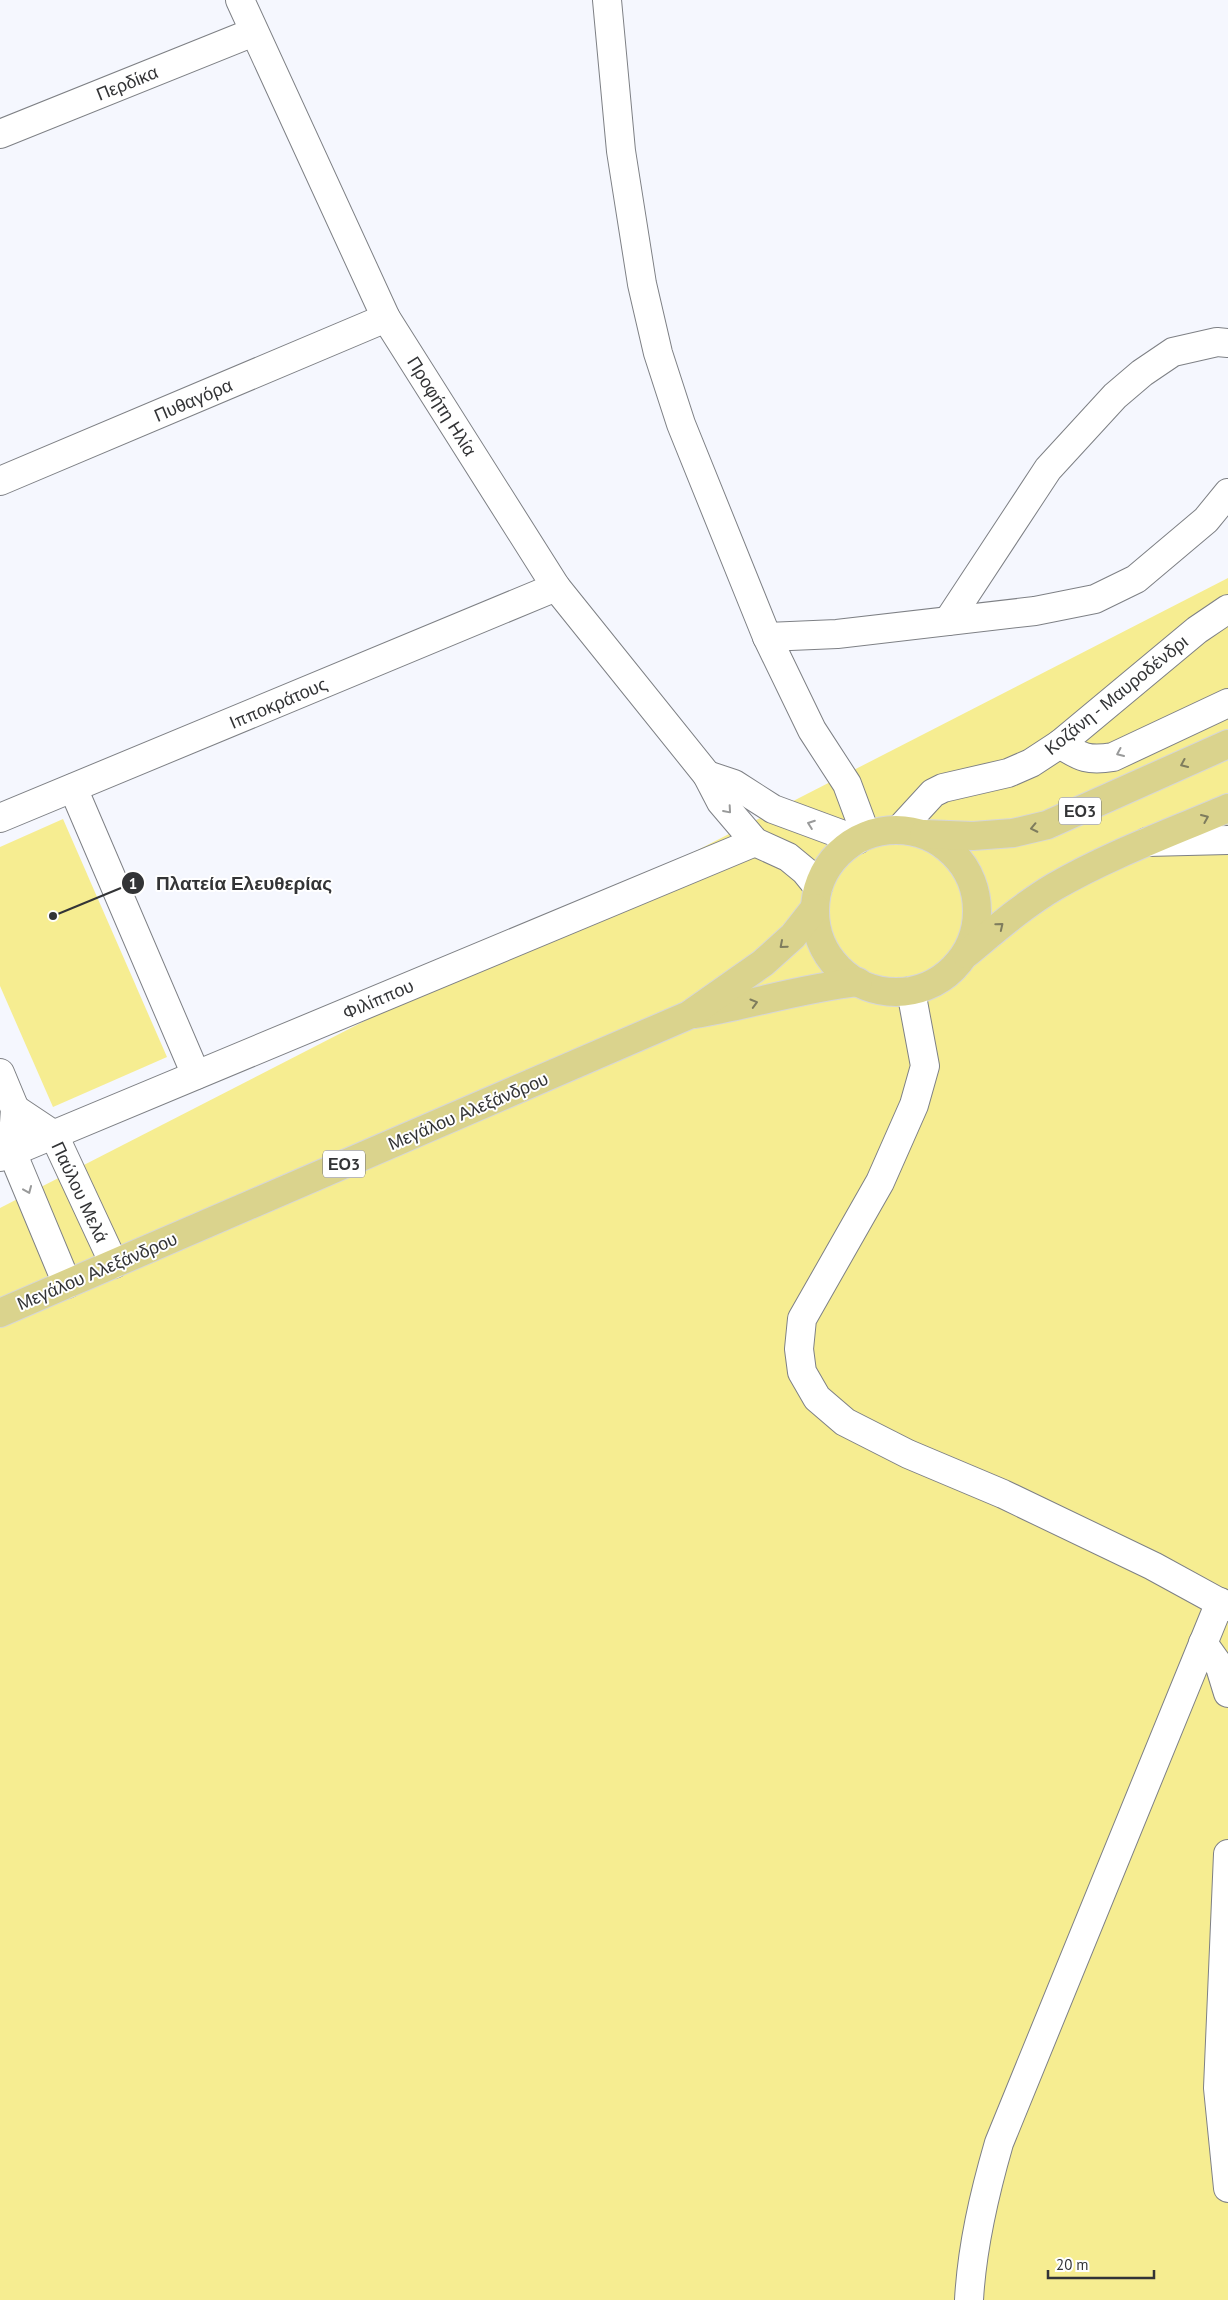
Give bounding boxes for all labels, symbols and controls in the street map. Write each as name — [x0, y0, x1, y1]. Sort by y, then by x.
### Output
street label: Περδίκα — [93, 60, 161, 106]
street label: Προφήτη Ηλία — [402, 352, 482, 460]
street label: Πυθαγόρα — [150, 373, 236, 427]
street label: Κοζάνη - Μαυροδένδρι — [1040, 630, 1192, 760]
street label: Ιπποκράτους — [226, 672, 331, 734]
one-way arrow — [1116, 747, 1125, 758]
one-way arrow — [1180, 758, 1189, 769]
road number: ΕΟ3 — [1059, 798, 1101, 824]
one-way arrow — [722, 805, 731, 814]
one-way arrow — [1200, 813, 1209, 824]
one-way arrow — [807, 820, 815, 830]
one-way arrow — [1030, 822, 1039, 833]
callout: Πλατεία Ελευθερίας — [121, 866, 342, 900]
text: Πλατεία Ελευθερίας — [156, 871, 332, 895]
text: 1 — [129, 874, 137, 893]
one-way arrow — [995, 923, 1004, 932]
one-way arrow — [780, 939, 789, 948]
street label: Φιλίππου — [339, 974, 417, 1024]
one-way arrow — [749, 998, 757, 1008]
street label: Μεγάλου Αλεξάνδρου — [384, 1067, 552, 1155]
street label: Παύλου Μελά — [47, 1138, 113, 1246]
road number: ΕΟ3 — [323, 1150, 365, 1178]
one-way arrow — [21, 1185, 32, 1194]
street label: Μεγάλου Αλεξάνδρου — [13, 1227, 181, 1315]
scale bar — [1048, 2248, 1154, 2280]
text: 20 m — [1056, 2255, 1089, 2274]

